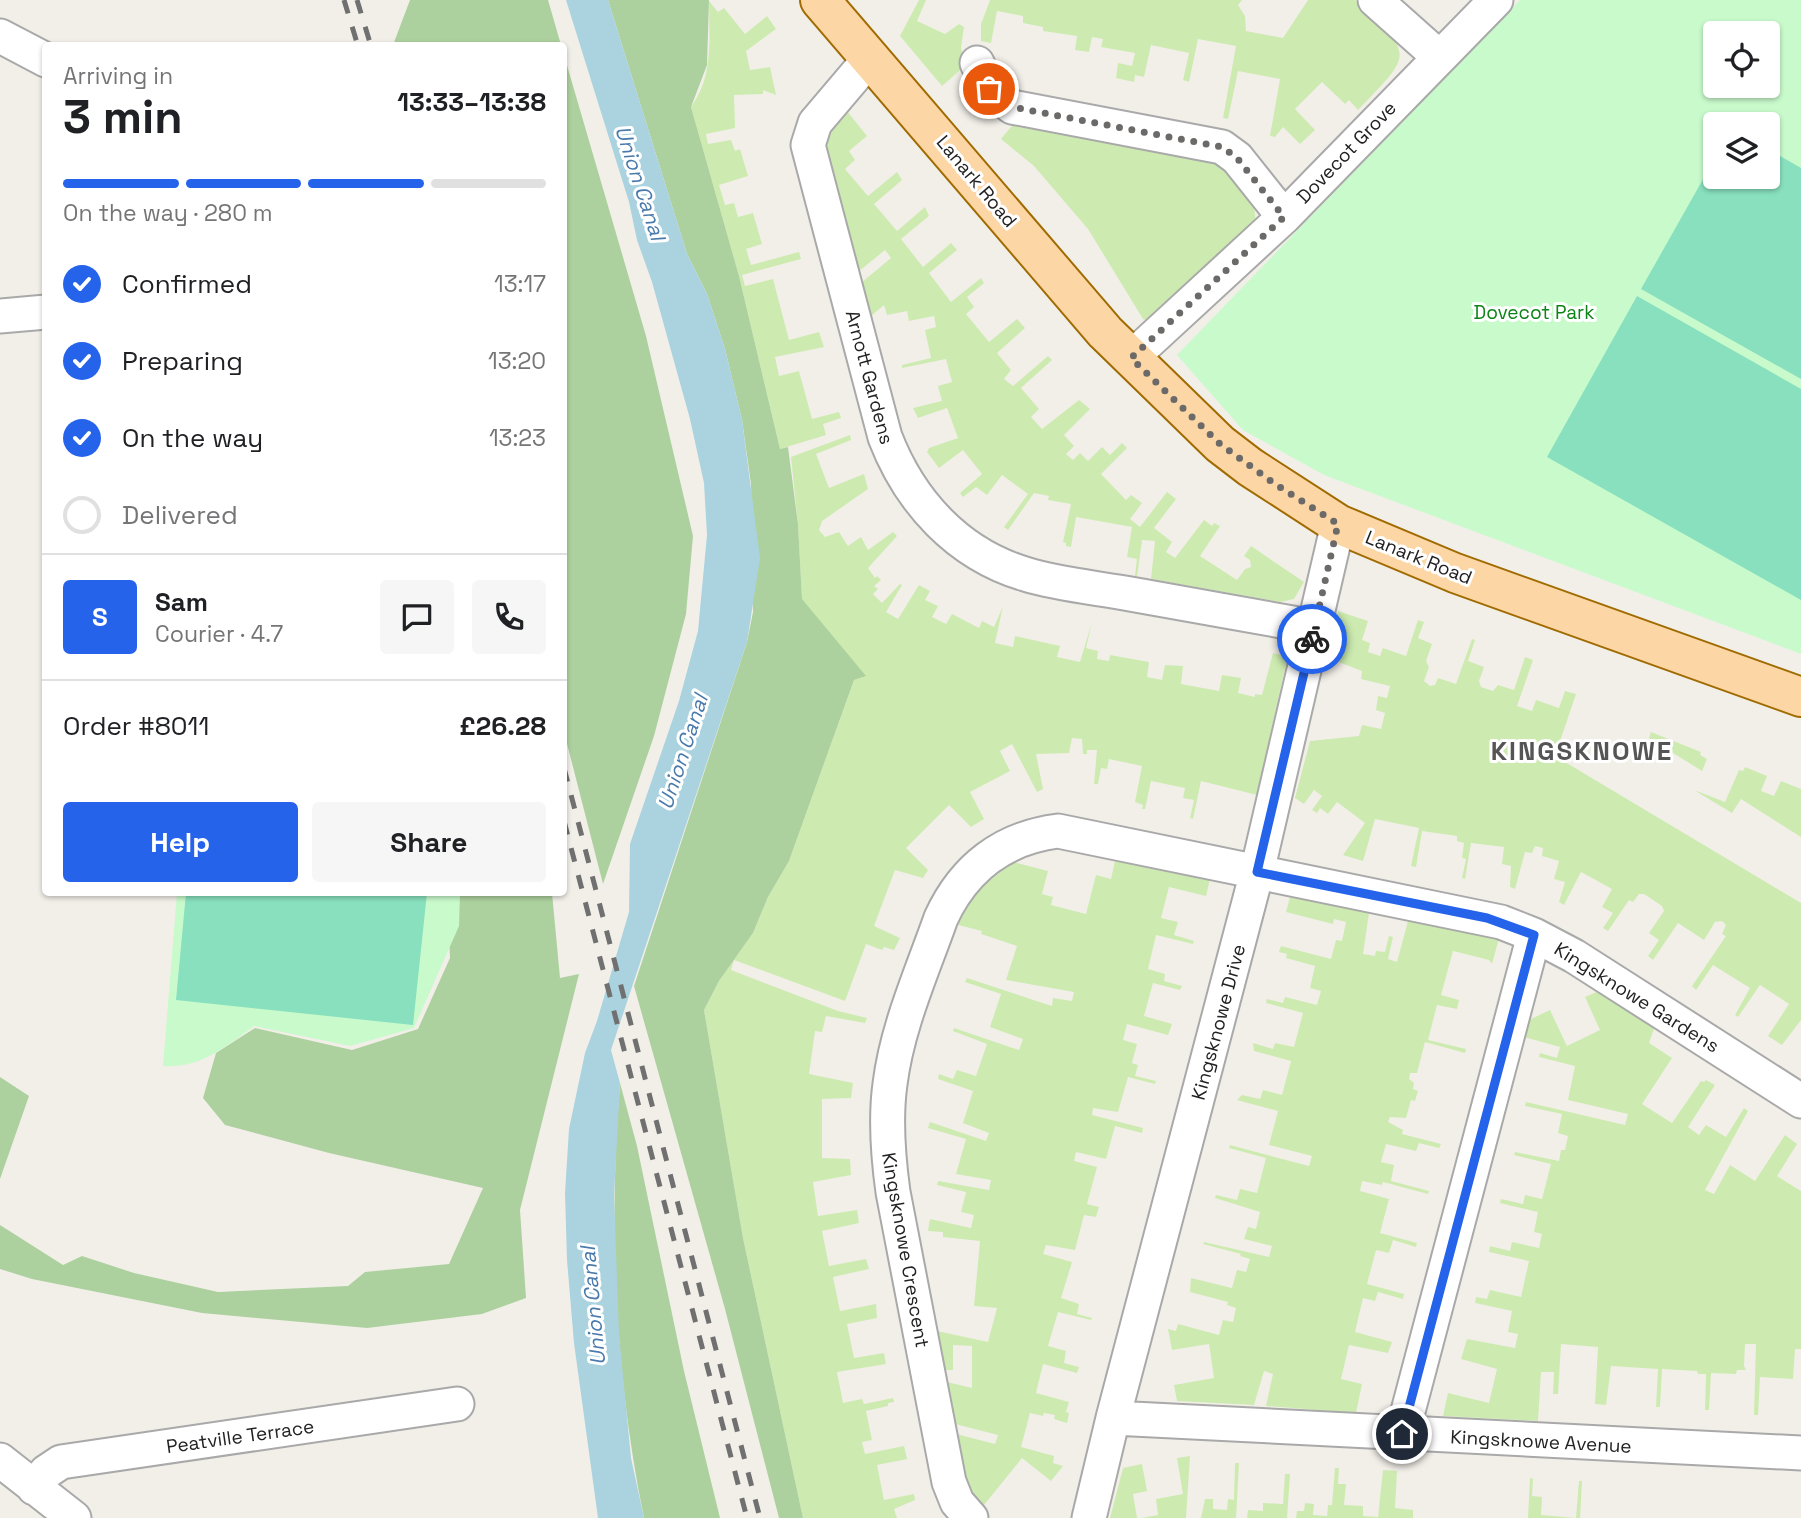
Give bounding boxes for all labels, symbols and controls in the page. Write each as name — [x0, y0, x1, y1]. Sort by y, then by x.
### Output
map controls — [1703, 21, 1780, 189]
button: locate — [1703, 21, 1780, 98]
pin — [959, 59, 1019, 119]
text: Arriving in — [63, 61, 173, 91]
icon: bag — [970, 70, 1008, 108]
text: 13:33–13:38 — [397, 85, 546, 119]
text: 3 min — [63, 88, 183, 146]
street label: Dovecot Grove — [1291, 96, 1402, 209]
button: layers — [1703, 112, 1780, 189]
water label: Union Canal — [609, 122, 673, 246]
street label: Lanark Road — [931, 130, 1022, 233]
text: On the way · 280 m — [63, 198, 273, 228]
icon: check — [63, 265, 101, 303]
text: Confirmed — [122, 267, 252, 301]
text: 13:17 — [494, 269, 546, 299]
park label: Dovecot Park — [1474, 300, 1594, 325]
street label: Arnott Gardens — [840, 307, 899, 447]
icon: check — [63, 342, 101, 380]
text: Preparing — [122, 344, 243, 378]
text: 13:20 — [488, 346, 546, 376]
icon: check — [63, 419, 101, 457]
text: On the way — [122, 421, 263, 455]
text: 13:23 — [489, 423, 546, 453]
text: Delivered — [122, 498, 238, 532]
street label: Lanark Road — [1362, 525, 1476, 590]
button: chat — [380, 580, 454, 654]
button: phone — [472, 580, 546, 654]
text: Sam — [155, 585, 208, 619]
text: S — [92, 600, 108, 634]
courier — [1277, 604, 1347, 674]
text: Courier · 4.7 — [155, 619, 283, 649]
icon: bike — [1293, 620, 1331, 658]
water label: Union Canal — [651, 688, 715, 813]
text: Order #8011 — [63, 709, 209, 743]
text: £26.28 — [459, 709, 546, 743]
district label: KINGSKNOWE — [1491, 734, 1673, 768]
button: Help — [63, 802, 298, 882]
button: Share — [312, 802, 546, 882]
street label: Kingsknowe Gardens — [1549, 936, 1724, 1058]
street label: Kingsknowe Drive — [1186, 942, 1251, 1103]
street label: Kingsknowe Crescent — [876, 1151, 935, 1350]
water label: Union Canal — [574, 1243, 611, 1366]
pin — [1372, 1404, 1432, 1464]
street label: Peatville Terrace — [165, 1414, 316, 1459]
icon: home — [1383, 1415, 1421, 1453]
street label: Kingsknowe Avenue — [1450, 1424, 1632, 1459]

